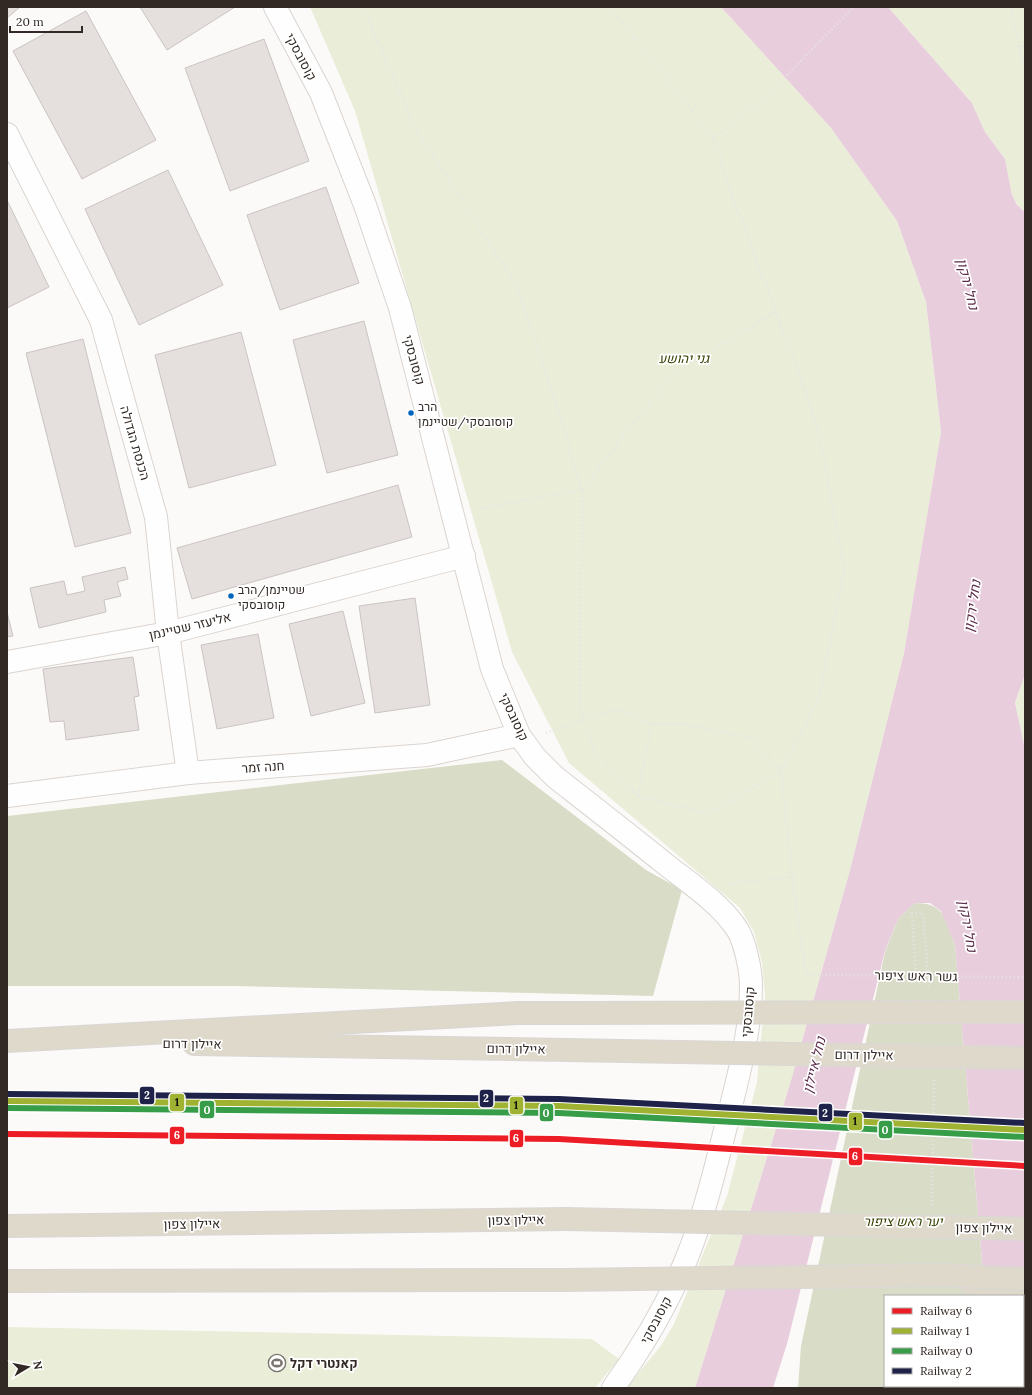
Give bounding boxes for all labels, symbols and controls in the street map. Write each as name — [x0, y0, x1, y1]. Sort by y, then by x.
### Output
scale bar — [10, 8, 82, 34]
text: 20 m — [16, 14, 44, 29]
street label: קוסובסקי — [281, 30, 321, 84]
water label: נחל ירקון — [953, 256, 983, 312]
street label: קוסובסקי — [399, 333, 429, 387]
park label: גני יהושע — [659, 350, 710, 367]
place label: הרב קוסובסקי/שטיינמן — [418, 399, 513, 430]
street label: הכנסת הגדולה — [116, 404, 154, 482]
marker: הרב קוסובסקי/שטיינמן — [406, 408, 416, 418]
water label: נחל ירקון — [959, 578, 985, 633]
place label: שטיינמן/הרב קוסובסקי — [238, 582, 305, 612]
marker: שטיינמן/הרב קוסובסקי — [226, 591, 236, 601]
street label: אליעזר שטיינמן — [147, 608, 233, 644]
street label: קוסובסקי — [495, 690, 533, 744]
street label: חנה זמר — [241, 757, 285, 777]
water label: נחל ירקון — [955, 899, 982, 954]
street label: גשר ראש ציפור — [874, 967, 958, 985]
street label: קוסובסקי — [737, 986, 759, 1038]
water label: נחל איילון — [798, 1034, 830, 1095]
street label: איילון דרום — [162, 1035, 222, 1053]
street label: איילון דרום — [486, 1040, 546, 1058]
street label: איילון דרום — [834, 1046, 894, 1064]
line badge: 2 — [139, 1086, 155, 1105]
text: 2 — [144, 1088, 150, 1102]
line badge: 2 — [479, 1089, 494, 1108]
text: 2 — [483, 1091, 489, 1105]
line badge: 1 — [169, 1093, 185, 1112]
text: 1 — [175, 1095, 180, 1109]
line badge: 1 — [509, 1096, 524, 1115]
text: 1 — [514, 1098, 519, 1112]
line badge: 0 — [199, 1100, 215, 1119]
text: 0 — [204, 1103, 211, 1117]
line badge: 0 — [539, 1103, 554, 1122]
line badge: 2 — [818, 1103, 833, 1122]
text: 0 — [543, 1106, 550, 1120]
text: 2 — [822, 1106, 828, 1120]
line badge: 1 — [848, 1112, 863, 1131]
text: 1 — [853, 1114, 858, 1128]
line badge: 0 — [878, 1120, 893, 1139]
text: 0 — [882, 1123, 889, 1137]
line badge: 6 — [169, 1126, 185, 1145]
text: 6 — [174, 1128, 180, 1142]
line badge: 6 — [509, 1129, 524, 1148]
text: 6 — [513, 1131, 519, 1145]
line badge: 6 — [848, 1147, 863, 1166]
text: 6 — [852, 1149, 858, 1163]
street label: איילון צפון — [488, 1211, 544, 1229]
park label: יער ראש ציפור — [863, 1213, 944, 1230]
street label: איילון צפון — [164, 1215, 220, 1233]
street label: איילון צפון — [956, 1219, 1012, 1237]
street label: קוסובסקי — [636, 1293, 676, 1347]
legend — [884, 1295, 1024, 1387]
text: Railway 6 — [920, 1303, 972, 1318]
text: Railway 1 — [920, 1323, 970, 1338]
text: Railway 0 — [920, 1343, 973, 1358]
north arrow — [8, 1347, 48, 1387]
sports icon: קאנטרי דקל — [267, 1353, 287, 1373]
place label: קאנטרי דקל — [290, 1355, 358, 1372]
text: N — [30, 1360, 46, 1371]
text: Railway 2 — [920, 1363, 972, 1378]

